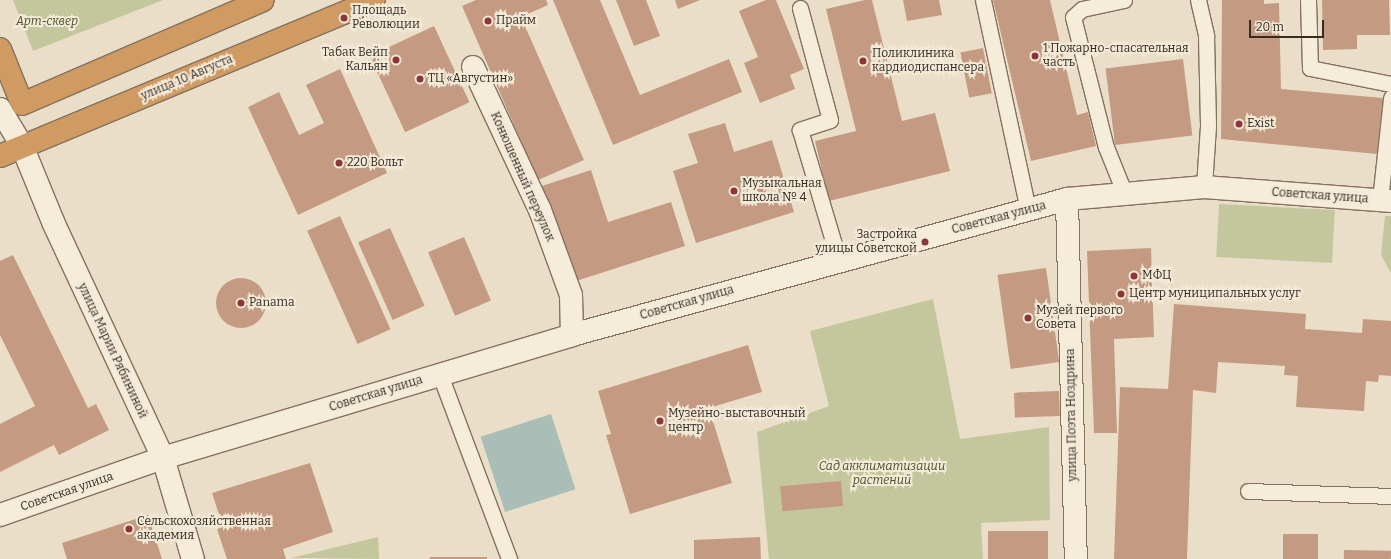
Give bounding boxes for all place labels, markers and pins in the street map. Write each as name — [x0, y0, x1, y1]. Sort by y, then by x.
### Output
place label: Площадь Революции — [352, 4, 420, 32]
marker: Площадь Революции — [339, 13, 349, 23]
place label: Прайм — [496, 14, 536, 28]
marker: Прайм — [483, 16, 493, 26]
place label: 1 Пожарно-спасательная часть — [1043, 42, 1189, 70]
place label: Табак Вейп Кальян — [322, 46, 388, 74]
place label: Поликлиника кардиодиспансера — [872, 47, 984, 75]
marker: 1 Пожарно-спасательная часть — [1030, 51, 1040, 61]
marker: Табак Вейп Кальян — [391, 55, 401, 65]
marker: Поликлиника кардиодиспансера — [857, 55, 869, 67]
place label: ТЦ «Августин» — [428, 72, 513, 86]
marker: ТЦ «Августин» — [415, 74, 425, 84]
place label: Exist — [1247, 117, 1274, 131]
marker: Exist — [1234, 119, 1244, 129]
place label: 220 Вольт — [347, 156, 403, 170]
marker: 220 Вольт — [334, 158, 344, 168]
place label: Музыкальная школа № 4 — [742, 177, 822, 205]
marker: Музыкальная школа № 4 — [729, 186, 739, 196]
place label: Застройка улицы Советской — [815, 228, 917, 256]
marker: Застройка улицы Советской — [920, 237, 930, 247]
place label: МФЦ — [1142, 269, 1171, 283]
marker: МФЦ — [1129, 271, 1139, 281]
place label: Центр муниципальных услуг — [1129, 287, 1301, 301]
marker: Центр муниципальных услуг — [1116, 289, 1126, 299]
place label: Panama — [249, 296, 295, 310]
marker: Panama — [236, 298, 246, 308]
place label: Музей первого Совета — [1036, 304, 1123, 332]
marker: Музей первого Совета — [1023, 313, 1033, 323]
place label: Музейно-выставочный центр — [668, 407, 806, 435]
marker: Музейно-выставочный центр — [655, 416, 665, 426]
place label: Сельскохозяйственная академия — [137, 515, 271, 543]
marker: Сельскохозяйственная академия — [124, 524, 134, 534]

